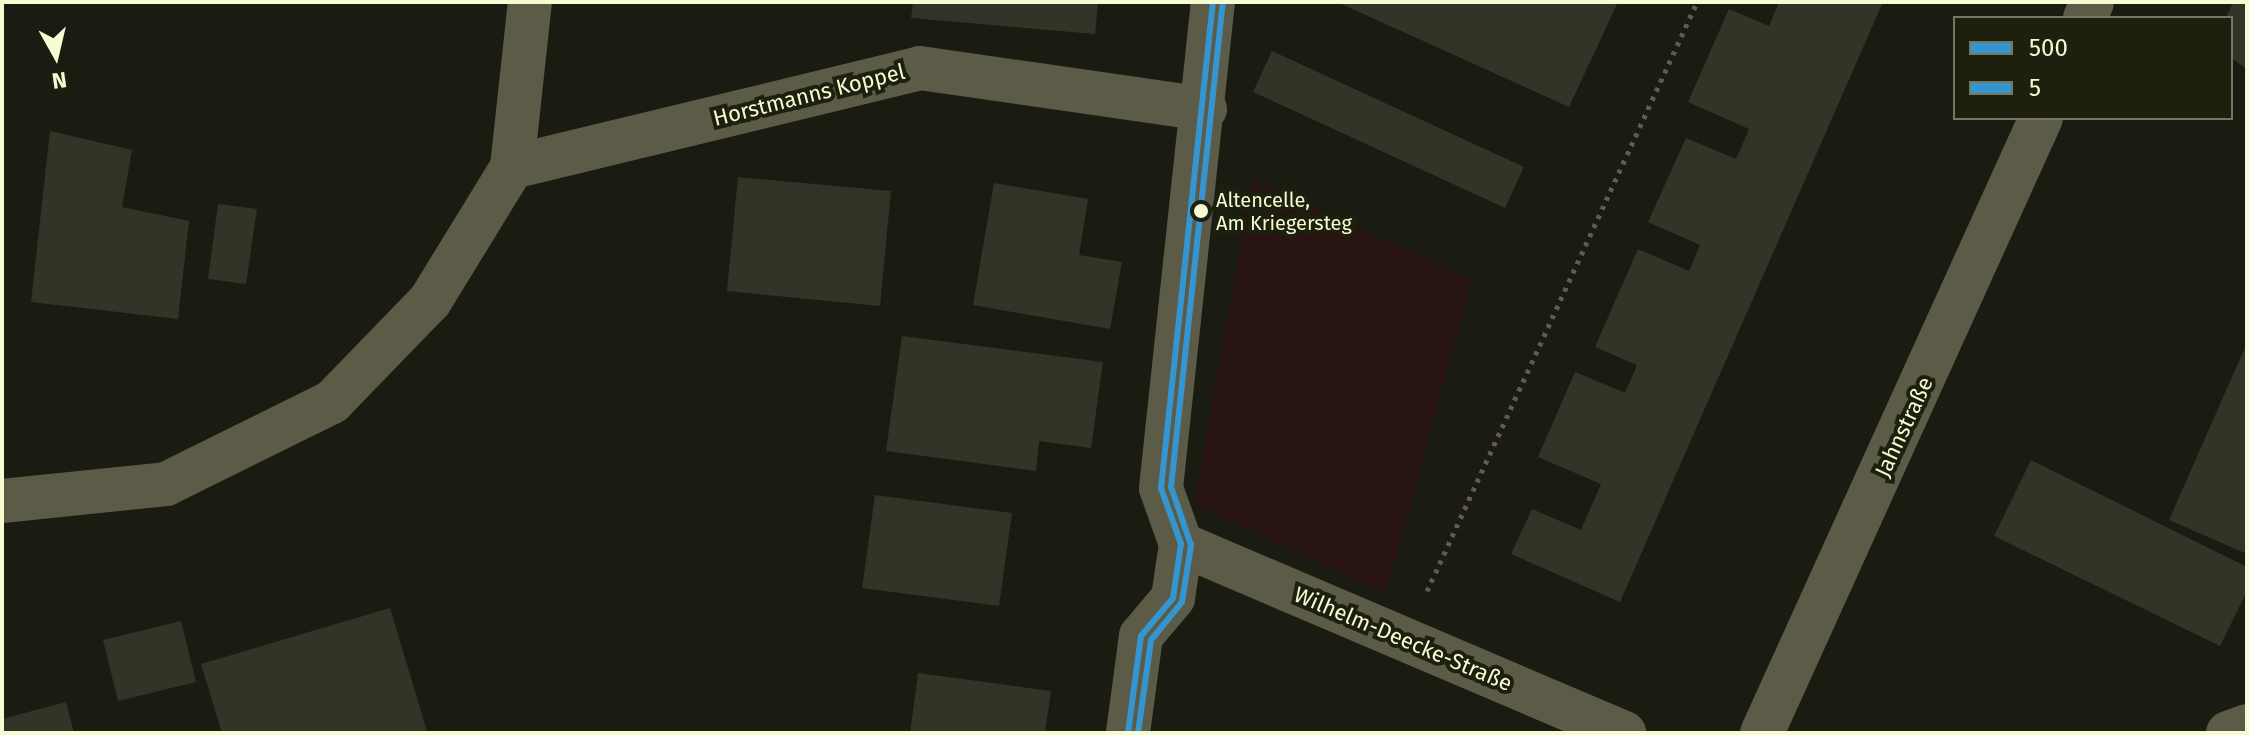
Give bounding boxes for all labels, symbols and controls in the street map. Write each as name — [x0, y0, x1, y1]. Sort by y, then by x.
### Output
north arrow — [16, 16, 96, 96]
legend — [1953, 16, 2233, 120]
text: 500 — [2029, 34, 2068, 62]
street label: Horstmanns Koppel — [710, 58, 908, 132]
text: N — [50, 66, 69, 95]
text: 5 — [2029, 74, 2041, 102]
place label: Altencelle, Am Kriegersteg — [1216, 188, 1352, 235]
marker: Altencelle, Am Kriegersteg — [1193, 203, 1209, 219]
street label: Jahnstraße — [1869, 373, 1939, 481]
street label: Wilhelm-Deecke-Straße — [1290, 581, 1516, 697]

